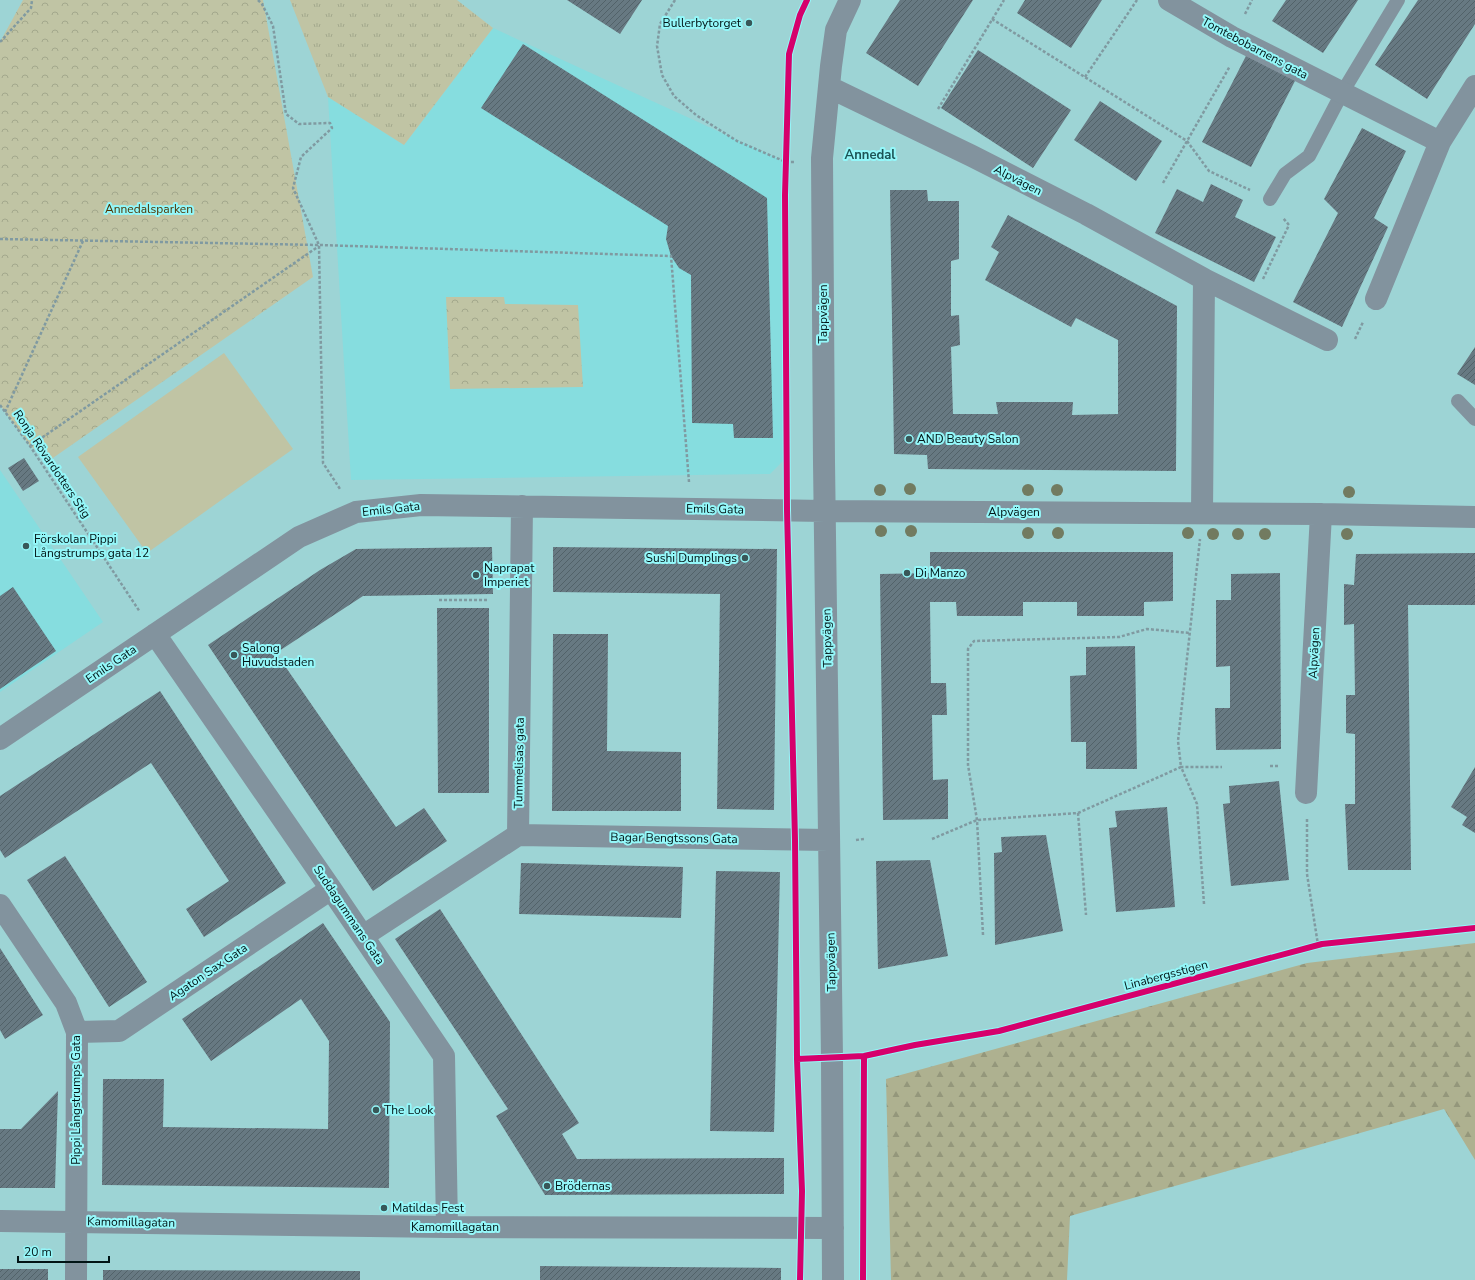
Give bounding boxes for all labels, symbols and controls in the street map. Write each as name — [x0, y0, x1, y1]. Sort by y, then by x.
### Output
street label: Tomtebobarnens gata — [1199, 13, 1311, 83]
place label: Bullerbytorget — [663, 15, 742, 31]
marker: Bullerbytorget — [744, 18, 754, 28]
district label: Annedal — [845, 146, 896, 164]
street label: Alpvägen — [991, 161, 1045, 199]
park label: Annedalsparken — [105, 201, 193, 217]
street label: Tappvägen — [815, 284, 831, 344]
street label: Ronja Rövardotters Stig — [10, 407, 94, 521]
place label: AND Beauty Salon — [917, 431, 1018, 447]
marker: AND Beauty Salon — [904, 434, 914, 444]
street label: Emils Gata — [361, 498, 421, 520]
street label: Emils Gata — [686, 500, 744, 518]
street label: Alpvägen — [988, 504, 1040, 520]
place label: Förskolan Pippi Långstrumps gata 12 — [34, 531, 149, 561]
marker: Förskolan Pippi Långstrumps gata 12 — [21, 541, 31, 551]
place label: Sushi Dumplings — [646, 550, 737, 566]
marker: Sushi Dumplings — [740, 553, 750, 563]
place label: Naprapat Imperiet — [484, 560, 535, 590]
place label: Di Manzo — [915, 565, 966, 581]
marker: Di Manzo — [902, 568, 912, 578]
marker: Naprapat Imperiet — [471, 570, 481, 580]
street label: Tappvägen — [818, 608, 836, 668]
street label: Alpvägen — [1305, 627, 1323, 679]
place label: Salong Huvudstaden — [242, 640, 314, 670]
street label: Emils Gata — [82, 641, 140, 687]
marker: Salong Huvudstaden — [229, 650, 239, 660]
street label: Tummelisas gata — [510, 717, 528, 809]
street label: Bagar Bengtssons Gata — [610, 829, 738, 847]
street label: Suddagummans Gata — [310, 862, 388, 968]
street label: Tappvägen — [822, 932, 840, 992]
street label: Agaton Sax Gata — [166, 940, 250, 1004]
street label: Linabergsstigen — [1122, 956, 1210, 994]
street label: Pippi Långstrumps Gata — [68, 1035, 84, 1165]
place label: The Look — [384, 1102, 434, 1118]
marker: The Look — [371, 1105, 381, 1115]
place label: Brödernas — [555, 1178, 611, 1194]
marker: Brödernas — [542, 1181, 552, 1191]
place label: Matildas Fest — [392, 1200, 465, 1216]
marker: Matildas Fest — [379, 1203, 389, 1213]
street label: Kamomillagatan — [87, 1213, 175, 1231]
street label: Kamomillagatan — [411, 1219, 499, 1235]
scale bar — [18, 1238, 109, 1264]
text: 20 m — [24, 1244, 52, 1260]

